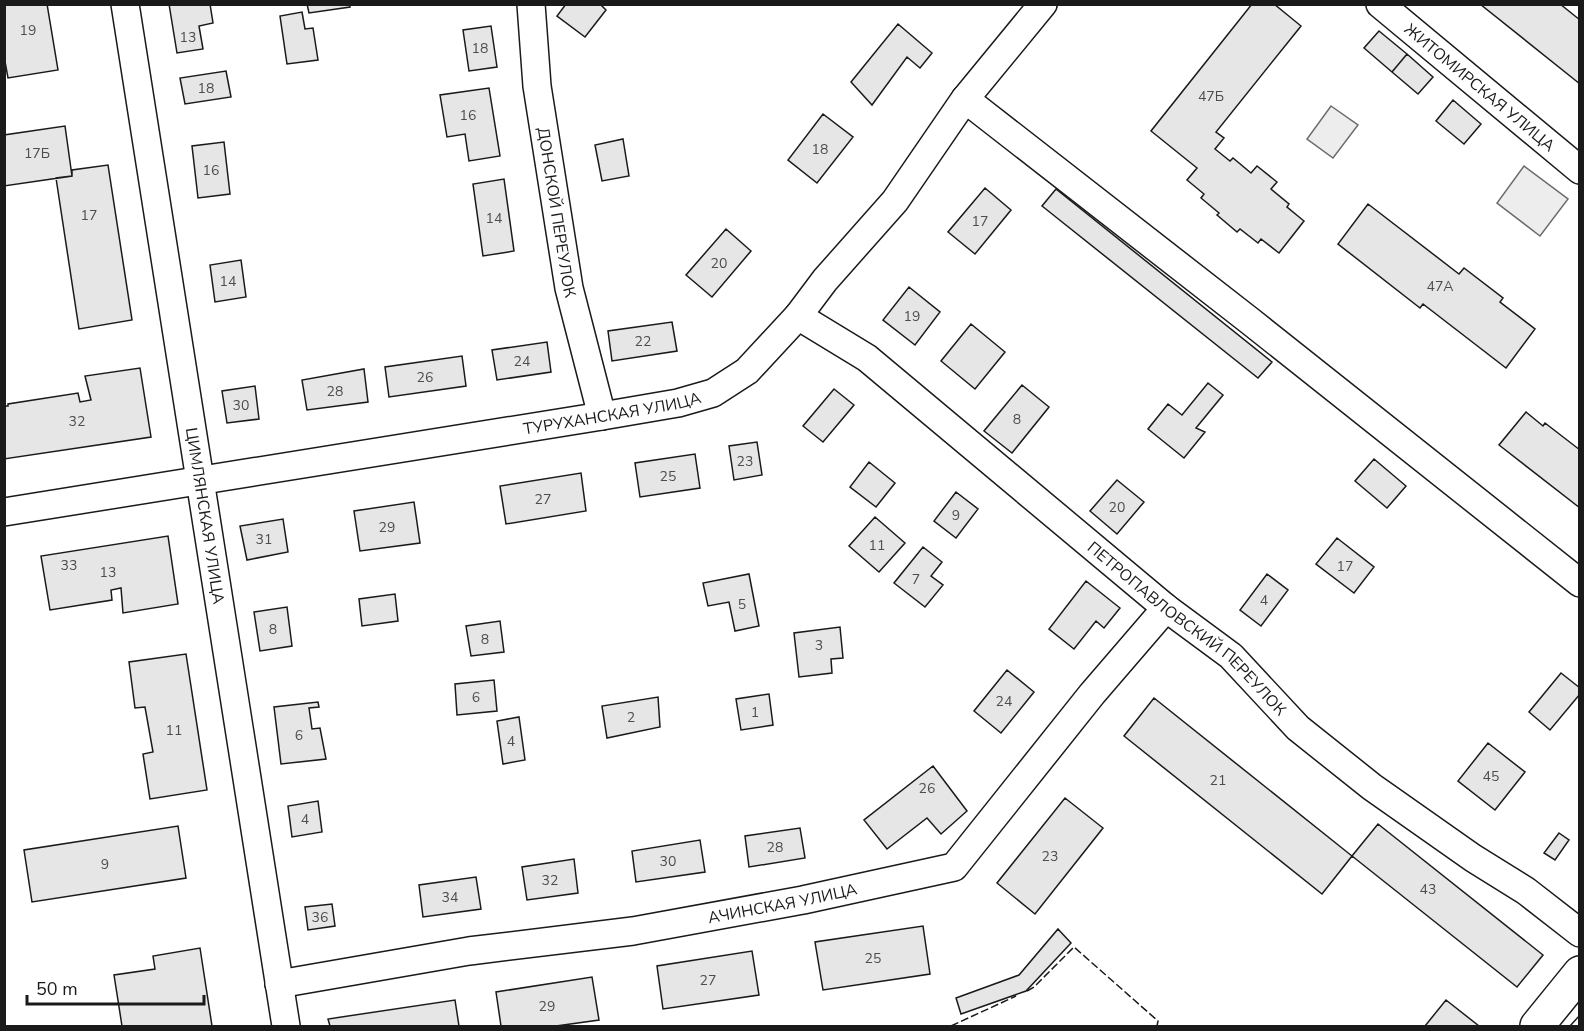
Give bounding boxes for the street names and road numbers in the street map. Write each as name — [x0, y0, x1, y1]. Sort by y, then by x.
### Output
street label: ЖИТОМИРСКАЯ УЛИЦА — [1399, 19, 1560, 157]
street label: ДОНСКОЙ ПЕРЕУЛОК — [532, 126, 581, 301]
street label: ТУРУХАНСКАЯ УЛИЦА — [522, 387, 704, 440]
street label: ЦИМЛЯНСКАЯ УЛИЦА — [180, 426, 229, 606]
street label: ПЕТРОПАВЛОВСКИЙ ПЕРЕУЛОК — [1082, 537, 1291, 721]
street label: АЧИНСКАЯ УЛИЦА — [706, 878, 860, 929]

